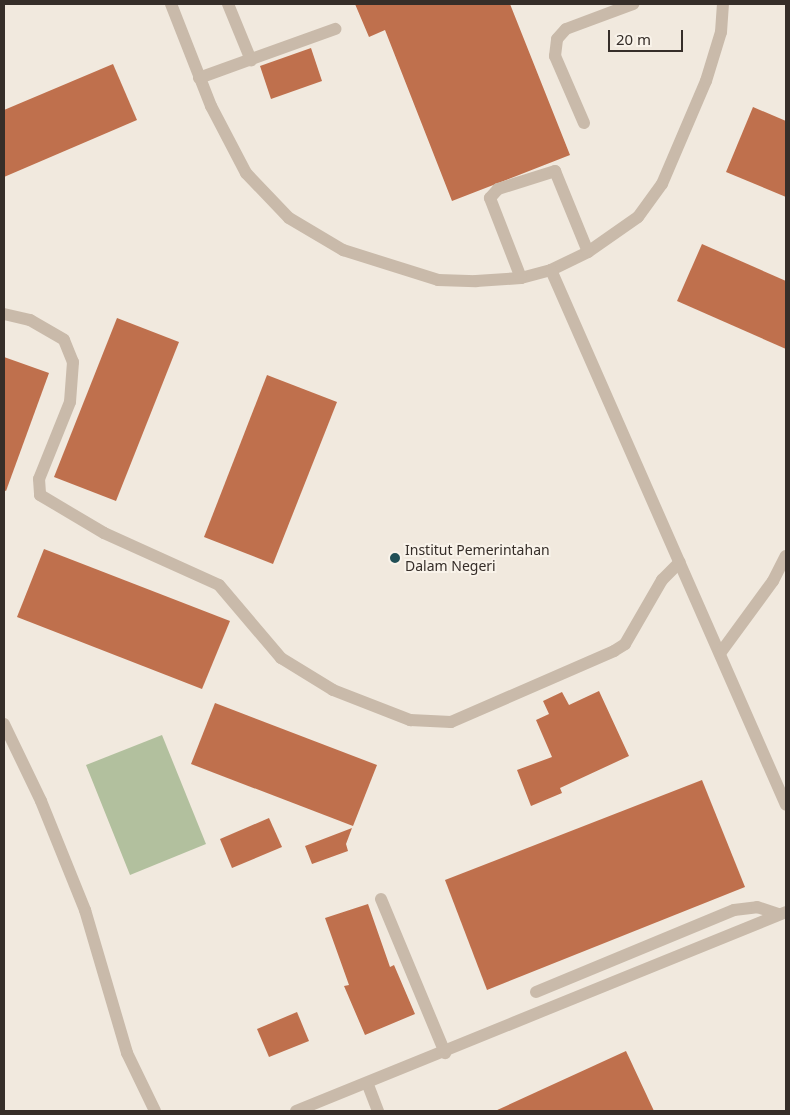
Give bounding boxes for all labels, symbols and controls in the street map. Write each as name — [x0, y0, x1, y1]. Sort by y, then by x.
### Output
scale bar — [610, 20, 685, 52]
text: 20 m — [616, 29, 651, 49]
place label: Institut Pemerintahan Dalam Negeri — [405, 542, 550, 574]
marker: Institut Pemerintahan Dalam Negeri — [389, 552, 401, 564]

